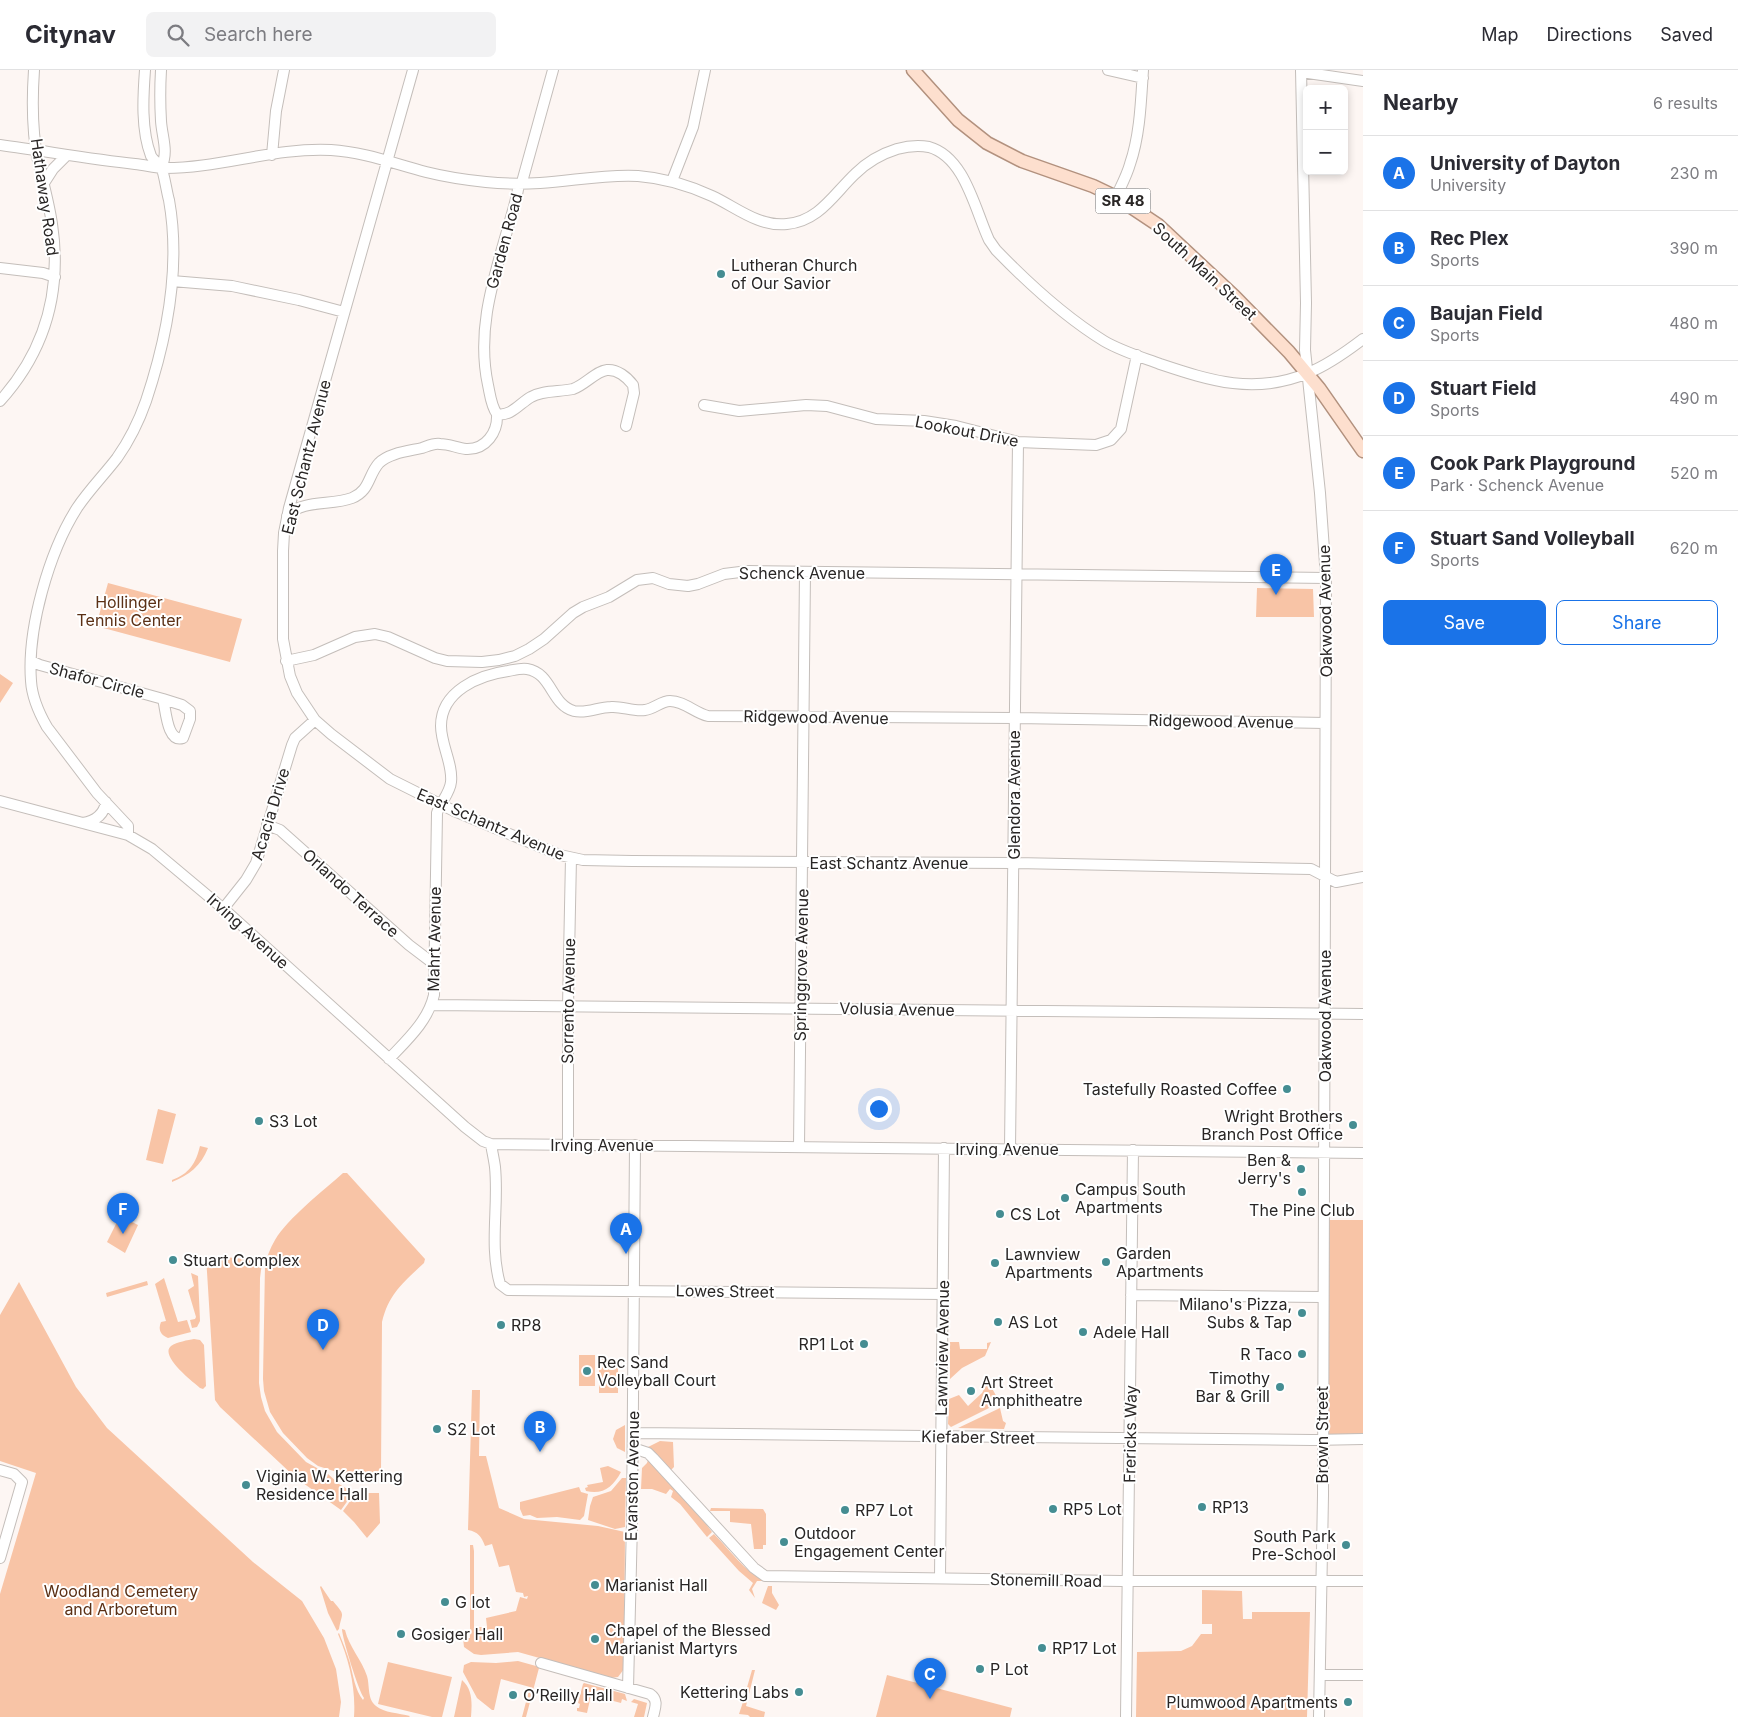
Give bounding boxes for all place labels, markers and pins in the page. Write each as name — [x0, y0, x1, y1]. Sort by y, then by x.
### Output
place label: Lutheran Church of Our Savior — [731, 255, 857, 293]
marker: Lutheran Church of Our Savior — [715, 268, 727, 280]
pin: E — [1260, 554, 1292, 595]
place label: Tastefully Roasted Coffee — [1083, 1079, 1277, 1099]
marker: Tastefully Roasted Coffee — [1281, 1083, 1293, 1095]
place label: Wright Brothers Branch Post Office — [1201, 1106, 1343, 1144]
place label: S3 Lot — [269, 1111, 318, 1131]
marker: S3 Lot — [253, 1115, 265, 1127]
marker: Wright Brothers Branch Post Office — [1347, 1119, 1359, 1131]
place label: Ben & Jerry's — [1238, 1150, 1292, 1188]
marker: Ben & Jerry's — [1295, 1163, 1307, 1175]
place label: Campus South Apartments — [1075, 1179, 1186, 1217]
marker: The Pine Club — [1296, 1186, 1308, 1198]
marker: Campus South Apartments — [1059, 1192, 1071, 1204]
pin: F — [107, 1193, 139, 1234]
place label: The Pine Club — [1249, 1200, 1355, 1220]
place label: CS Lot — [1010, 1204, 1060, 1224]
marker: CS Lot — [994, 1208, 1006, 1220]
pin: A — [610, 1213, 642, 1254]
place label: Garden Apartments — [1116, 1243, 1204, 1281]
place label: Lawnview Apartments — [1005, 1244, 1093, 1282]
place label: Stuart Complex — [183, 1250, 300, 1270]
marker: Stuart Complex — [167, 1254, 179, 1266]
marker: Garden Apartments — [1100, 1256, 1112, 1268]
marker: Lawnview Apartments — [989, 1257, 1001, 1269]
place label: Milano's Pizza, Subs & Tap — [1179, 1294, 1292, 1332]
marker: Milano's Pizza, Subs & Tap — [1296, 1307, 1308, 1319]
pin: D — [307, 1309, 339, 1350]
place label: AS Lot — [1008, 1312, 1058, 1332]
place label: RP8 — [511, 1315, 541, 1335]
marker: AS Lot — [992, 1316, 1004, 1328]
marker: RP8 — [495, 1319, 507, 1331]
place label: Adele Hall — [1093, 1322, 1170, 1342]
marker: Adele Hall — [1077, 1326, 1089, 1338]
place label: RP1 Lot — [799, 1334, 854, 1354]
marker: RP1 Lot — [858, 1338, 870, 1350]
place label: R Taco — [1240, 1344, 1292, 1364]
marker: R Taco — [1296, 1348, 1308, 1360]
place label: Rec Sand Volleyball Court — [597, 1352, 716, 1390]
marker: Rec Sand Volleyball Court — [581, 1365, 593, 1377]
place label: Timothy Bar & Grill — [1195, 1368, 1270, 1406]
place label: Art Street Amphitheatre — [981, 1372, 1083, 1410]
marker: Timothy Bar & Grill — [1274, 1381, 1286, 1393]
marker: Art Street Amphitheatre — [965, 1385, 977, 1397]
pin: B — [524, 1411, 556, 1452]
place label: S2 Lot — [447, 1419, 495, 1439]
marker: S2 Lot — [431, 1423, 443, 1435]
place label: Viginia W. Kettering Residence Hall — [256, 1466, 403, 1504]
marker: Viginia W. Kettering Residence Hall — [240, 1479, 252, 1491]
place label: RP13 — [1212, 1497, 1249, 1517]
place label: RP5 Lot — [1063, 1499, 1122, 1519]
place label: RP7 Lot — [855, 1500, 913, 1520]
marker: RP13 — [1196, 1501, 1208, 1513]
marker: RP5 Lot — [1047, 1503, 1059, 1515]
marker: RP7 Lot — [839, 1504, 851, 1516]
place label: Outdoor Engagement Center — [794, 1523, 944, 1561]
place label: South Park Pre-School — [1251, 1526, 1336, 1564]
marker: Outdoor Engagement Center — [778, 1536, 790, 1548]
marker: South Park Pre-School — [1340, 1539, 1352, 1551]
place label: Marianist Hall — [605, 1575, 708, 1595]
marker: Marianist Hall — [589, 1579, 601, 1591]
place label: G lot — [455, 1592, 490, 1612]
marker: G lot — [439, 1596, 451, 1608]
place label: Chapel of the Blessed Marianist Martyrs — [605, 1620, 771, 1658]
place label: Gosiger Hall — [411, 1624, 503, 1644]
marker: Gosiger Hall — [395, 1628, 407, 1640]
marker: Chapel of the Blessed Marianist Martyrs — [589, 1633, 601, 1645]
place label: RP17 Lot — [1052, 1638, 1116, 1658]
marker: RP17 Lot — [1036, 1642, 1048, 1654]
pin: C — [914, 1658, 946, 1699]
place label: P Lot — [990, 1659, 1029, 1679]
marker: P Lot — [974, 1663, 986, 1675]
place label: Kettering Labs — [680, 1682, 789, 1702]
place label: O’Reilly Hall — [523, 1685, 613, 1705]
marker: Kettering Labs — [793, 1686, 805, 1698]
marker: O’Reilly Hall — [507, 1689, 519, 1701]
place label: Plumwood Apartments — [1166, 1692, 1338, 1712]
marker: Plumwood Apartments — [1342, 1696, 1354, 1708]

